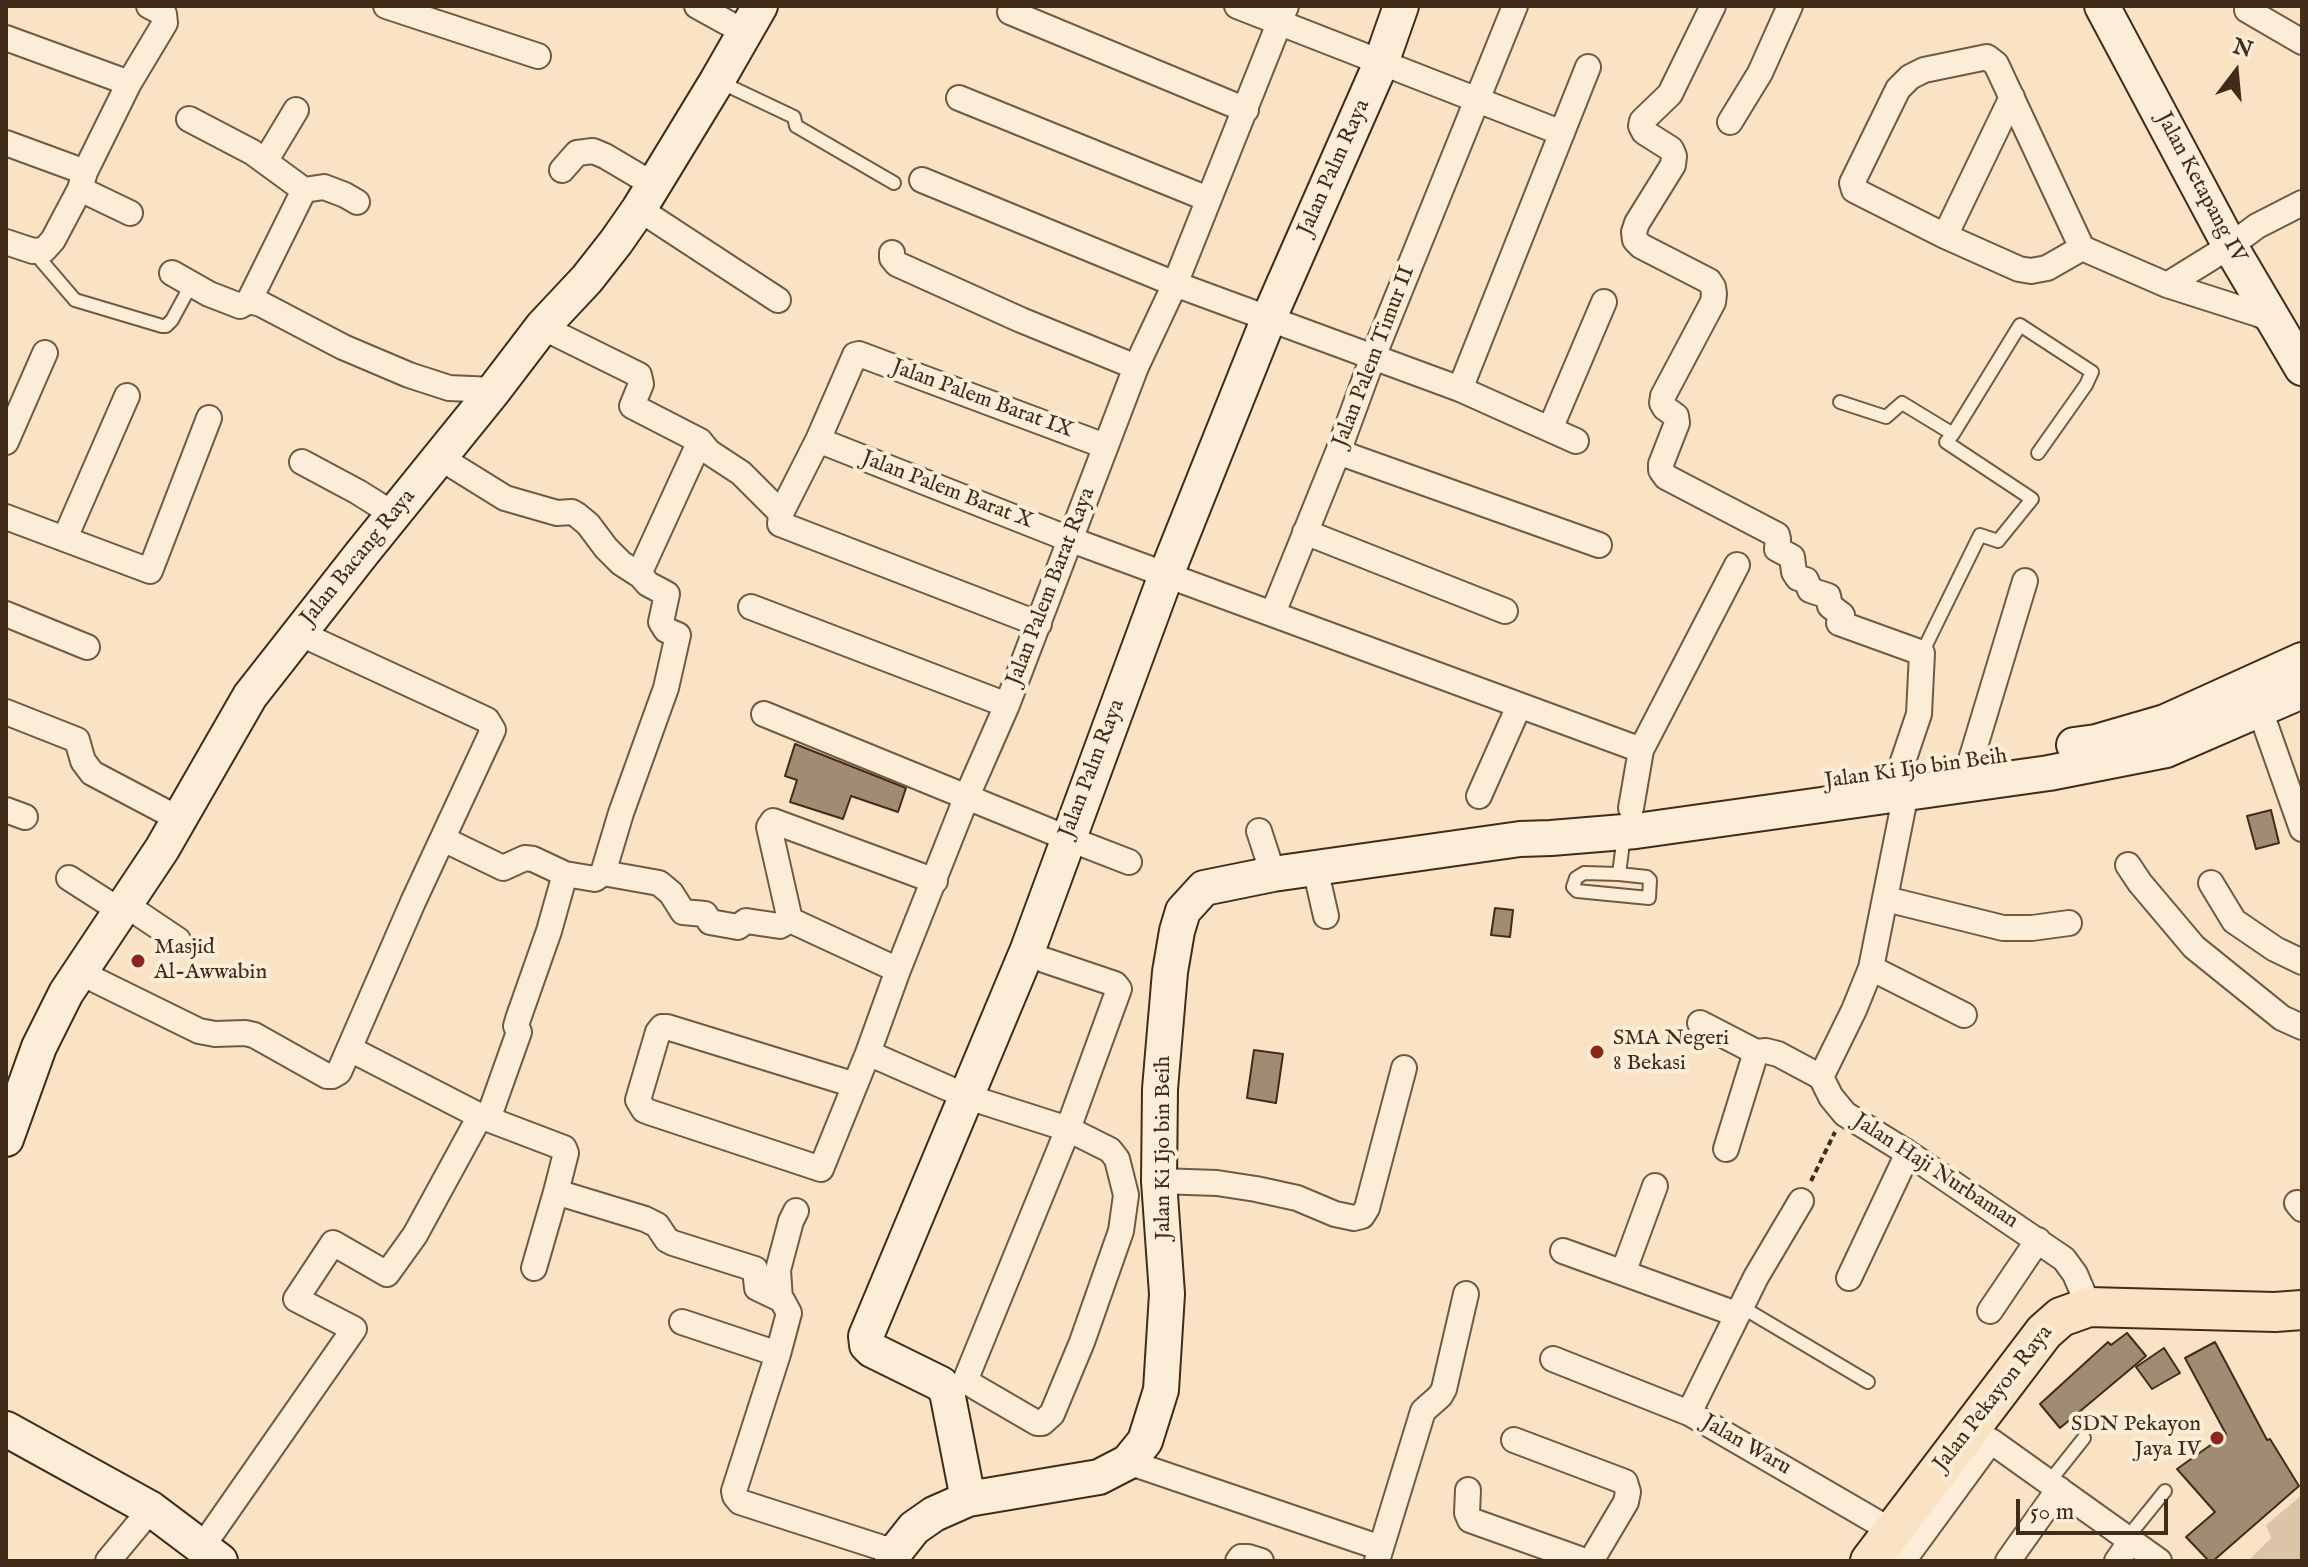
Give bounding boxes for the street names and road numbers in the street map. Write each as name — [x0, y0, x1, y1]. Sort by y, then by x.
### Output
street label: Jalan Palm Raya — [1293, 96, 1377, 240]
street label: Jalan Ketapang IV — [2149, 108, 2251, 268]
street label: Jalan Palem Timur II — [1328, 263, 1422, 451]
street label: Jalan Palem Barat IX — [888, 355, 1076, 445]
street label: Jalan Palem Barat X — [857, 446, 1037, 536]
street label: Jalan Palem Barat Raya — [1002, 484, 1102, 690]
street label: Jalan Bacang Raya — [296, 485, 422, 631]
street label: Jalan Palm Raya — [1055, 696, 1131, 842]
street label: Jalan Ki Ijo bin Beih — [1823, 744, 2009, 796]
street label: Jalan Ki Ijo bin Beih — [1151, 1056, 1177, 1240]
street label: Jalan Haji Nurbaman — [1847, 1109, 2023, 1235]
street label: Jalan Pekayon Raya — [1929, 1321, 2059, 1477]
street label: Jalan Waru — [1697, 1410, 1795, 1482]

